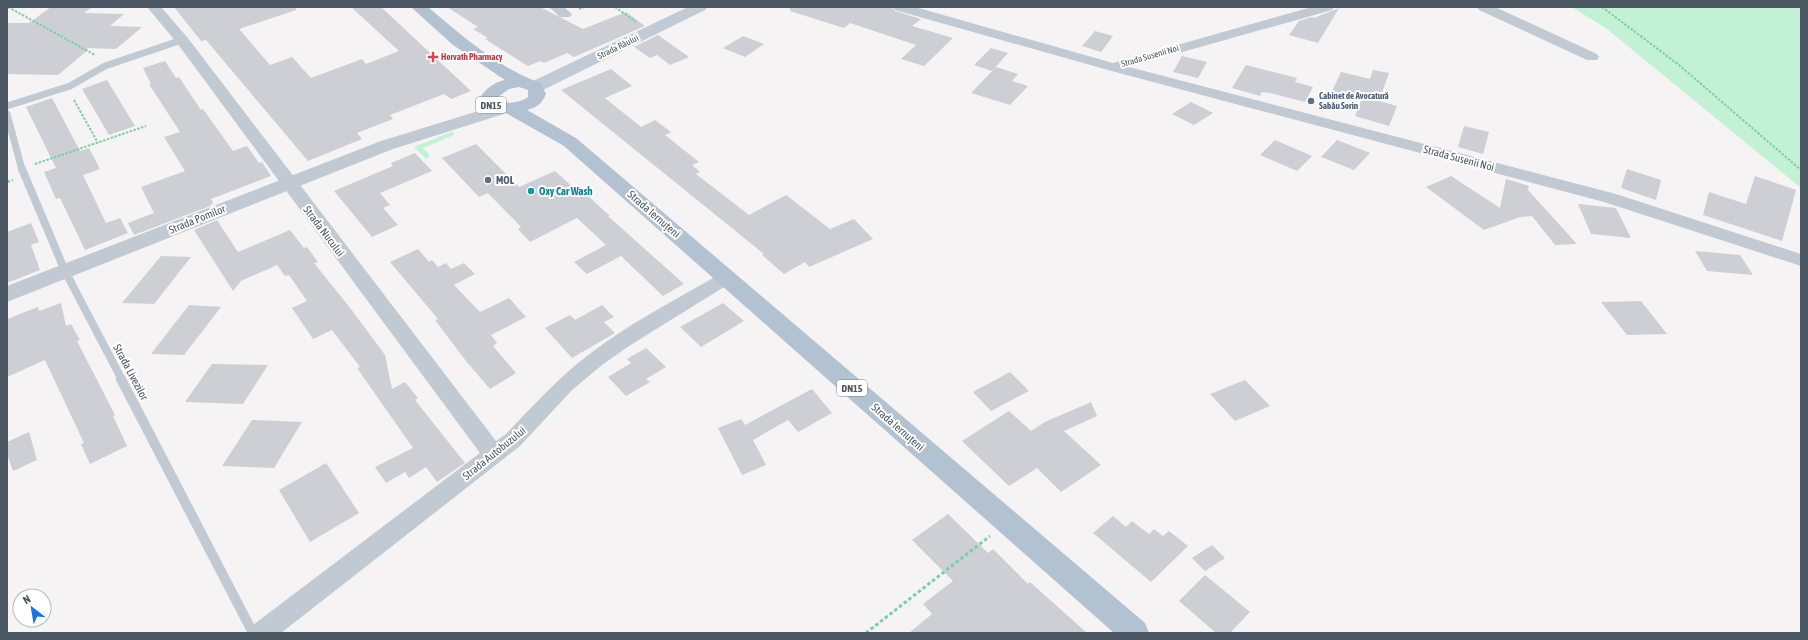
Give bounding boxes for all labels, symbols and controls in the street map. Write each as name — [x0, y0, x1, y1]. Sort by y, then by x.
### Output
street label: Strada Râului — [596, 33, 640, 61]
street label: Strada Susenii Noi — [1120, 43, 1180, 69]
marker: Horvath Pharmacy — [428, 52, 438, 62]
place label: Horvath Pharmacy — [441, 52, 503, 62]
place label: Cabinet de Avocatură Sabău Sorin — [1319, 91, 1389, 111]
marker: Cabinet de Avocatură Sabău Sorin — [1306, 96, 1316, 106]
road number: DN15 — [476, 97, 506, 113]
street label: Strada Susenii Noi — [1422, 143, 1496, 173]
place label: MOL — [496, 174, 515, 186]
marker: MOL — [483, 175, 493, 185]
place label: Oxy Car Wash — [539, 185, 593, 197]
marker: Oxy Car Wash — [526, 186, 536, 196]
street label: Strada Iernuțeni — [625, 188, 683, 240]
street label: Strada Pomilor — [167, 202, 228, 236]
street label: Strada Nucului — [301, 204, 347, 258]
street label: Strada Livezilor — [111, 342, 151, 403]
road number: DN15 — [837, 380, 867, 396]
street label: Strada Iernuțeni — [869, 401, 927, 453]
street label: Strada Autobuzului — [460, 424, 528, 482]
north arrow — [12, 588, 52, 628]
text: N — [21, 593, 33, 606]

